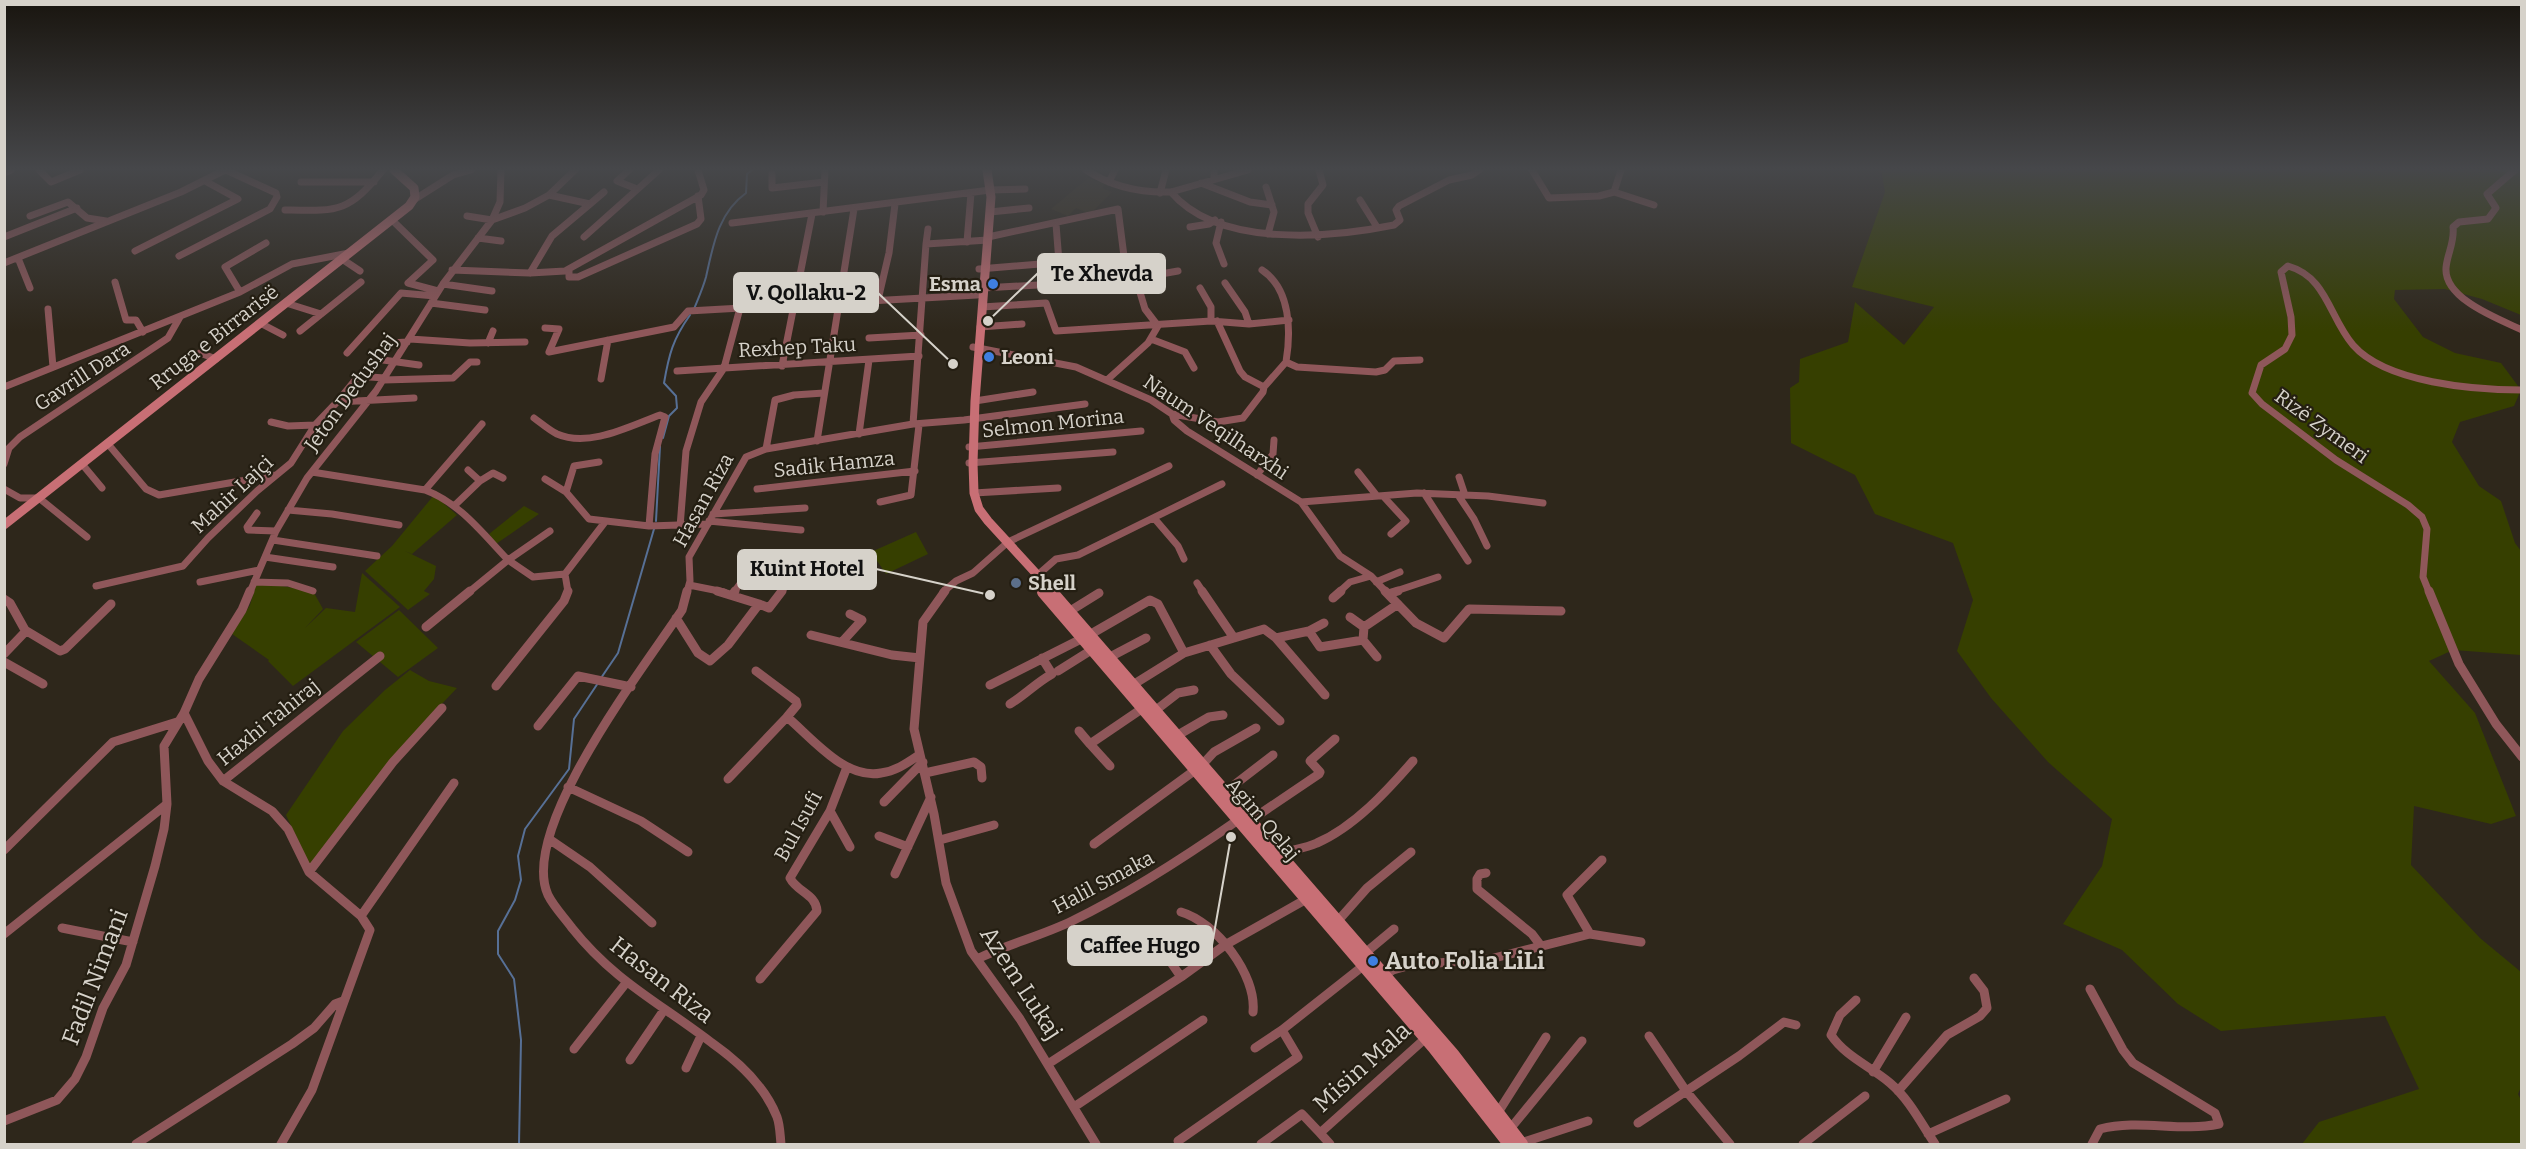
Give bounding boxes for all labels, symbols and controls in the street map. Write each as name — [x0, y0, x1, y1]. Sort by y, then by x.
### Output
callout: Te Xhevda — [1038, 254, 1165, 293]
text: Te Xhevda — [1051, 261, 1153, 287]
place label: Esma — [929, 272, 981, 296]
callout: V. Qollaku-2 — [734, 273, 878, 312]
marker: Esma — [986, 277, 1000, 291]
street label: Rruga e Birrarisë — [145, 279, 283, 395]
text: V. Qollaku-2 — [746, 280, 866, 306]
street label: Jeton Dedushaj — [298, 328, 402, 457]
street label: Rexhep Taku — [737, 332, 857, 362]
street label: Gavrill Dara — [30, 336, 134, 416]
place label: Leoni — [1001, 345, 1054, 369]
marker: Leoni — [982, 350, 996, 364]
street label: Naum Veqilharxhi — [1139, 370, 1293, 484]
street label: Rizë Zymeri — [2270, 384, 2374, 468]
street label: Selmon Morina — [981, 404, 1125, 442]
street label: Sadik Hamza — [772, 446, 896, 482]
street label: Hasan Riza — [668, 449, 739, 551]
street label: Mahir Lajçi — [186, 450, 278, 539]
callout: Kuint Hotel — [738, 550, 876, 589]
text: Kuint Hotel — [750, 556, 865, 582]
place label: Shell — [1028, 571, 1076, 595]
marker: Shell — [1009, 576, 1023, 590]
street label: Haxhi Tahiraj — [212, 674, 324, 771]
street label: Agim Qelaj — [1220, 772, 1305, 866]
street label: Bul Isufi — [769, 787, 827, 865]
street label: Halil Smaka — [1048, 845, 1158, 919]
street label: Fadil Nimani — [56, 905, 134, 1049]
street label: Azem Lukaj — [974, 921, 1068, 1045]
callout: Caffee Hugo — [1068, 926, 1212, 965]
street label: Hasan Riza — [605, 931, 719, 1029]
text: Caffee Hugo — [1080, 933, 1200, 959]
place label: Auto Folia LiLi — [1385, 947, 1545, 975]
marker: Auto Folia LiLi — [1366, 954, 1380, 968]
street label: Misin Mala — [1308, 1016, 1416, 1118]

